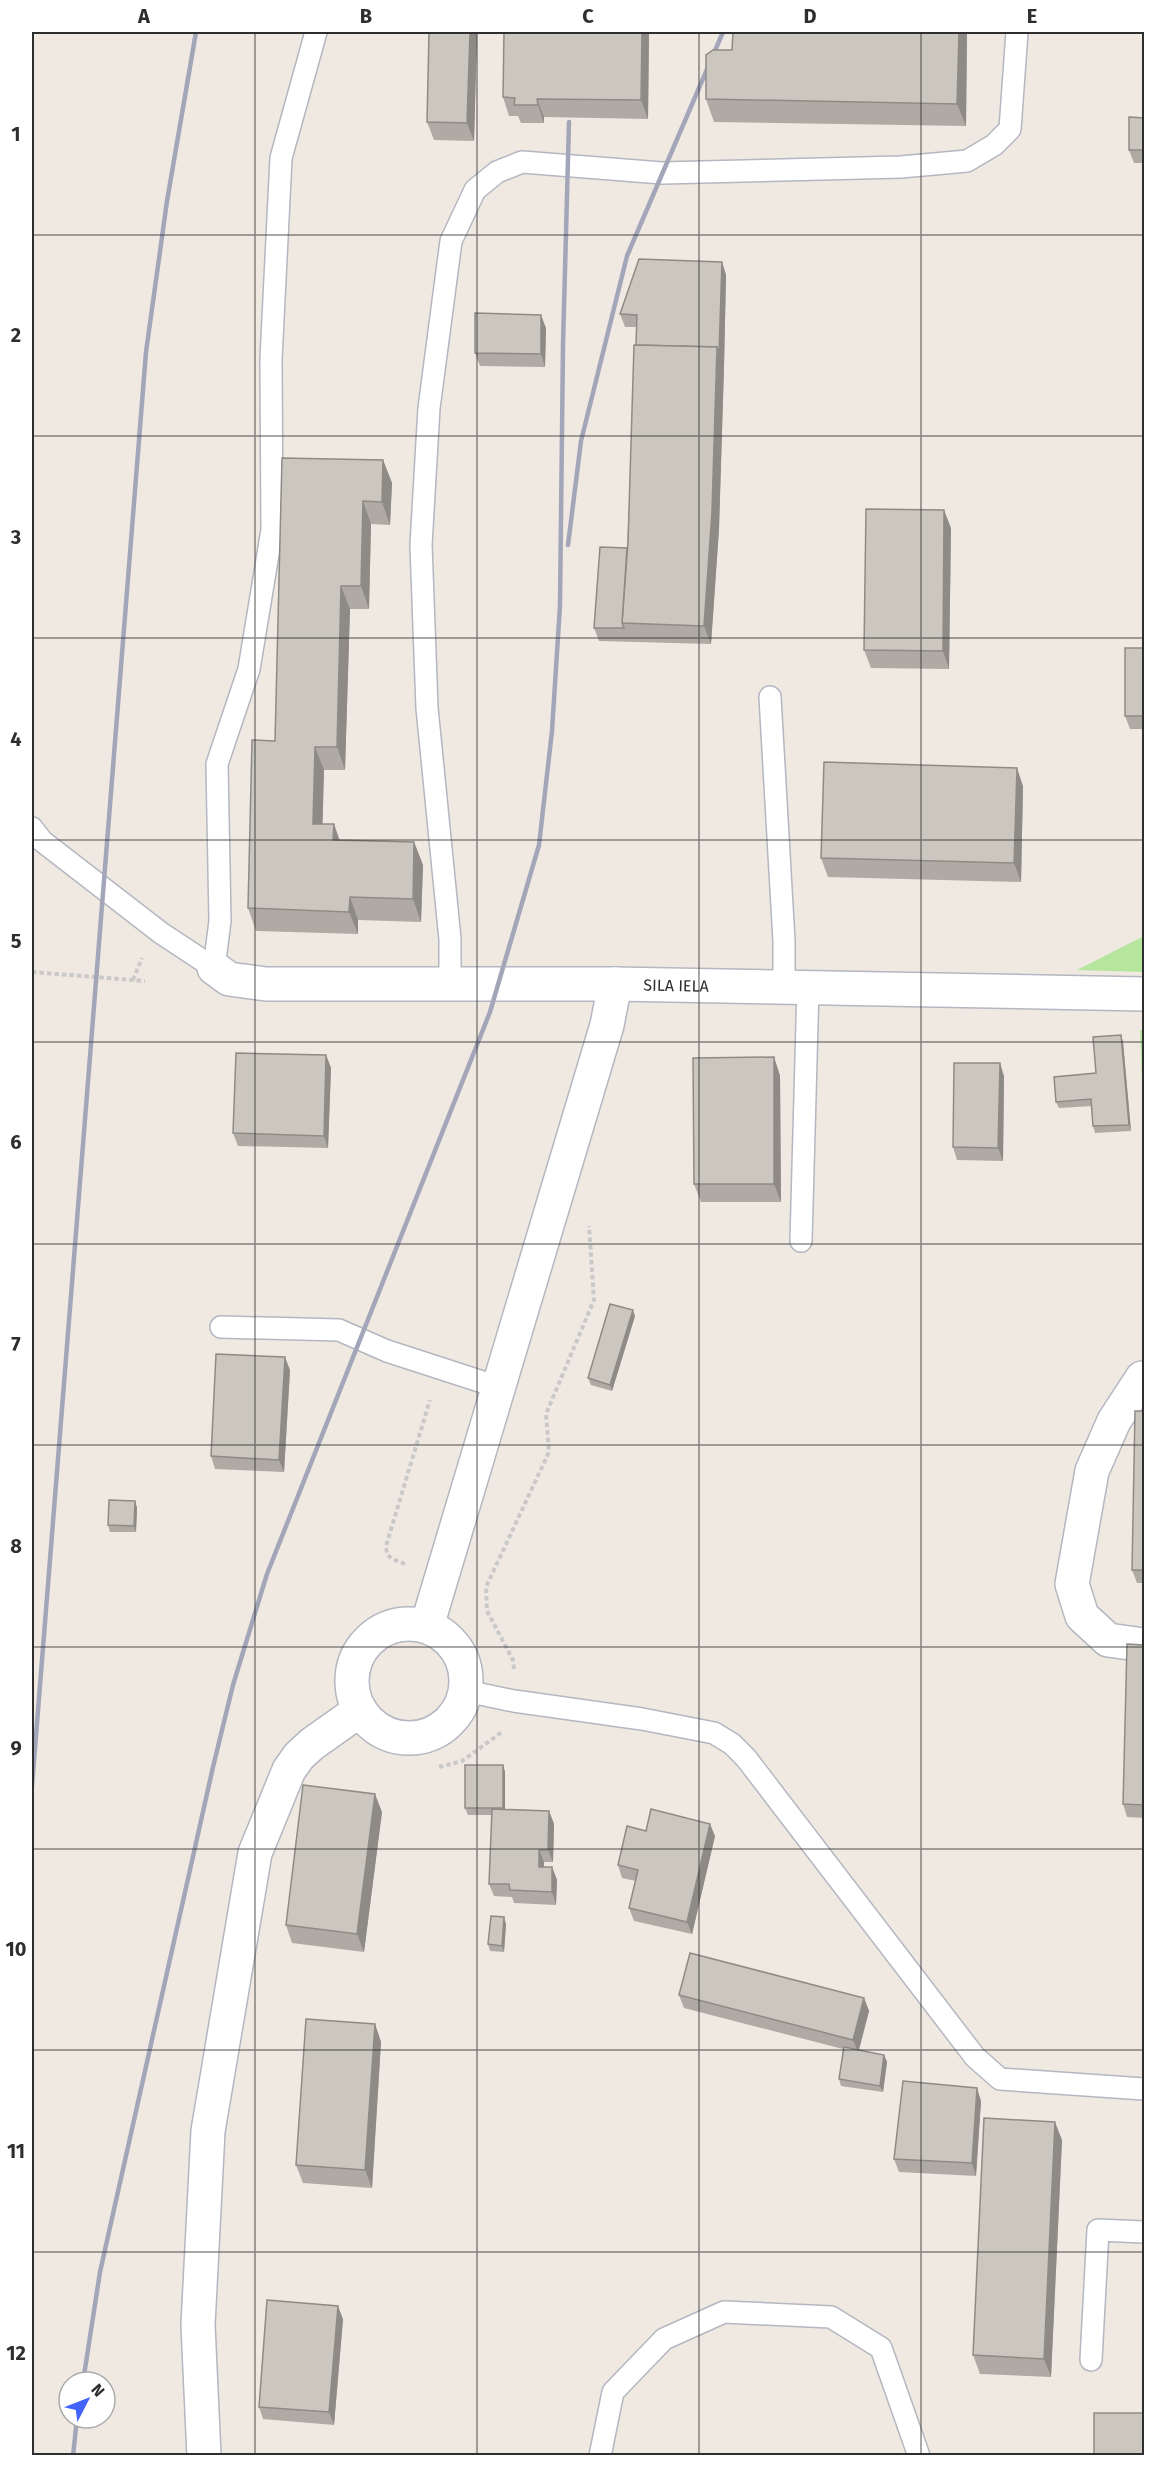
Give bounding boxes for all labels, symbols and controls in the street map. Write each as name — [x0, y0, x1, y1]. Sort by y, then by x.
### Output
text: A — [137, 4, 151, 28]
text: B — [360, 4, 372, 28]
text: C — [582, 4, 594, 28]
text: D — [803, 4, 817, 28]
text: E — [1027, 4, 1037, 28]
text: 1 — [11, 122, 21, 146]
text: 2 — [11, 323, 21, 347]
text: 3 — [10, 525, 21, 549]
text: 4 — [10, 727, 22, 751]
text: 5 — [11, 929, 22, 953]
street label: SILA IELA — [643, 975, 710, 995]
text: 6 — [10, 1130, 22, 1154]
text: 7 — [11, 1332, 21, 1356]
text: 8 — [10, 1534, 22, 1558]
text: 9 — [10, 1736, 22, 1760]
text: 10 — [6, 1937, 26, 1961]
text: 11 — [7, 2139, 25, 2163]
text: 12 — [6, 2341, 26, 2365]
north arrow — [57, 2370, 117, 2430]
text: N — [87, 2380, 108, 2401]

